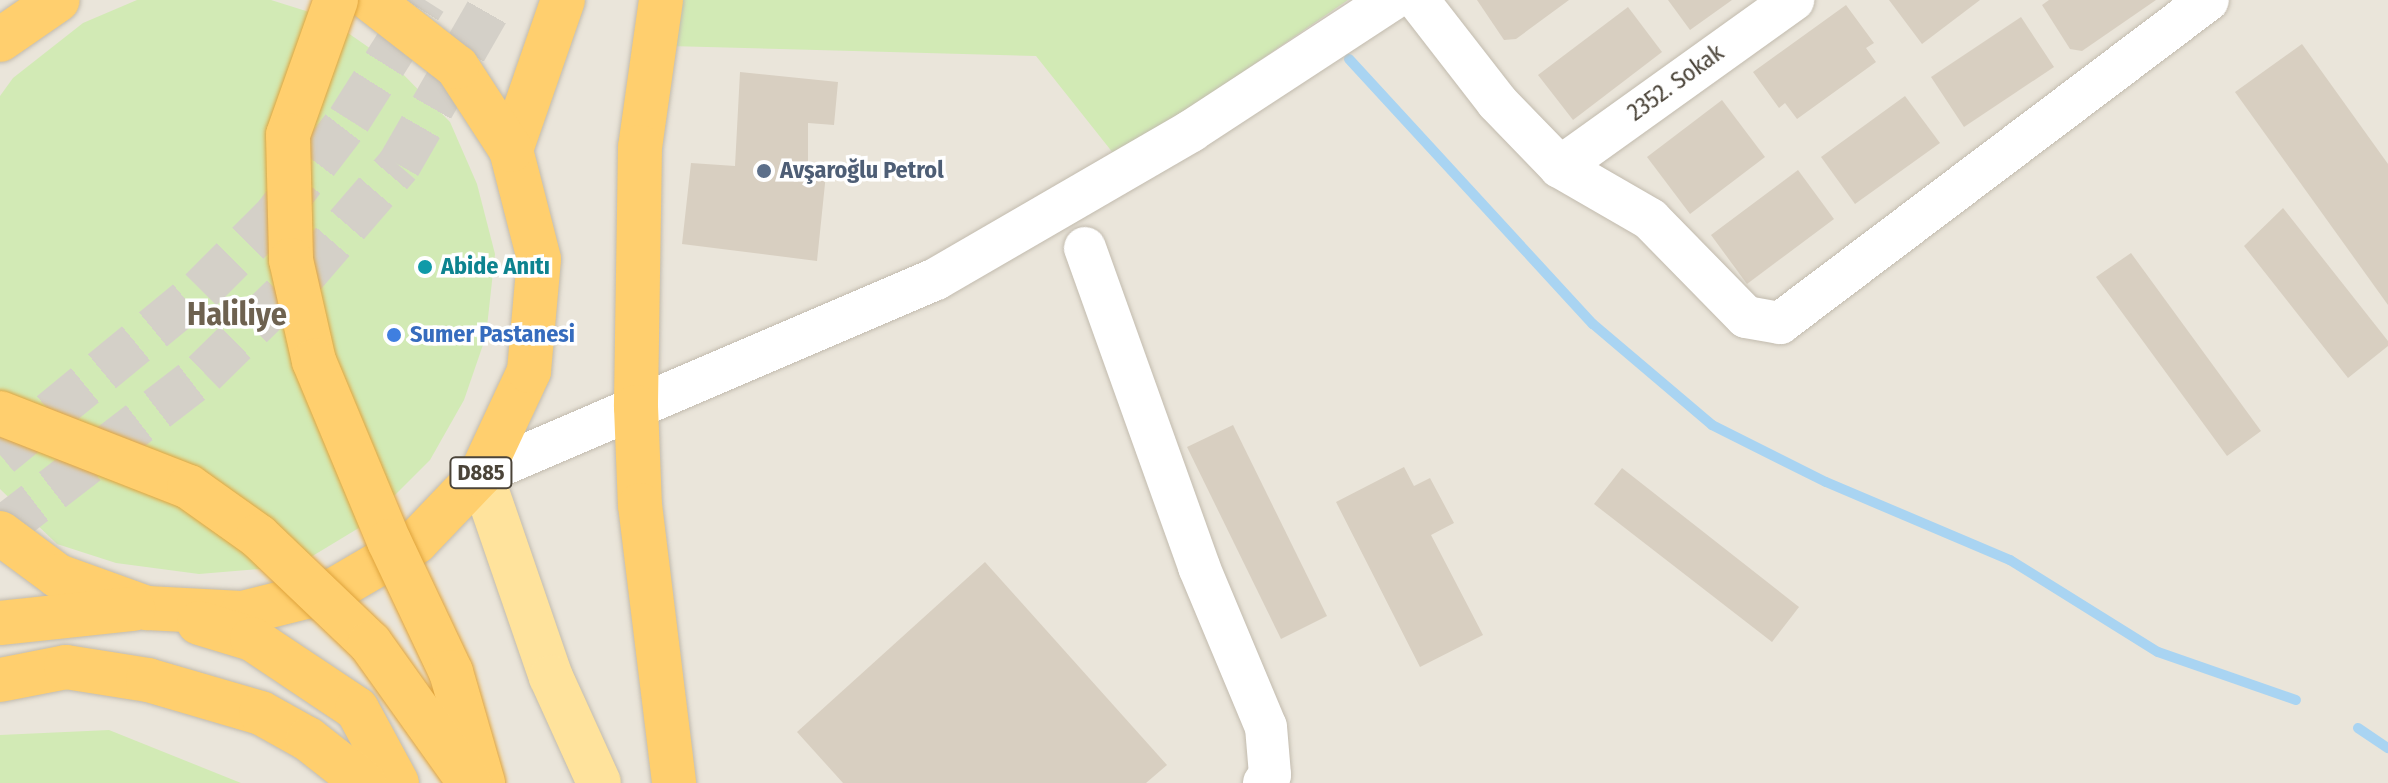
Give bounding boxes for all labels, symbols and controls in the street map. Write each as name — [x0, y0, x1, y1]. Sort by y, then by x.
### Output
street label: 2352. Sokak — [1622, 39, 1730, 127]
place label: Avşaroğlu Petrol — [780, 157, 944, 185]
marker: Avşaroğlu Petrol — [755, 162, 773, 180]
place label: Abide Anıtı — [441, 253, 550, 281]
marker: Abide Anıtı — [416, 258, 434, 276]
district label: Haliliye — [187, 295, 287, 333]
place label: Sumer Pastanesi — [410, 321, 575, 349]
marker: Sumer Pastanesi — [385, 326, 403, 344]
road number: D885 — [449, 455, 513, 491]

